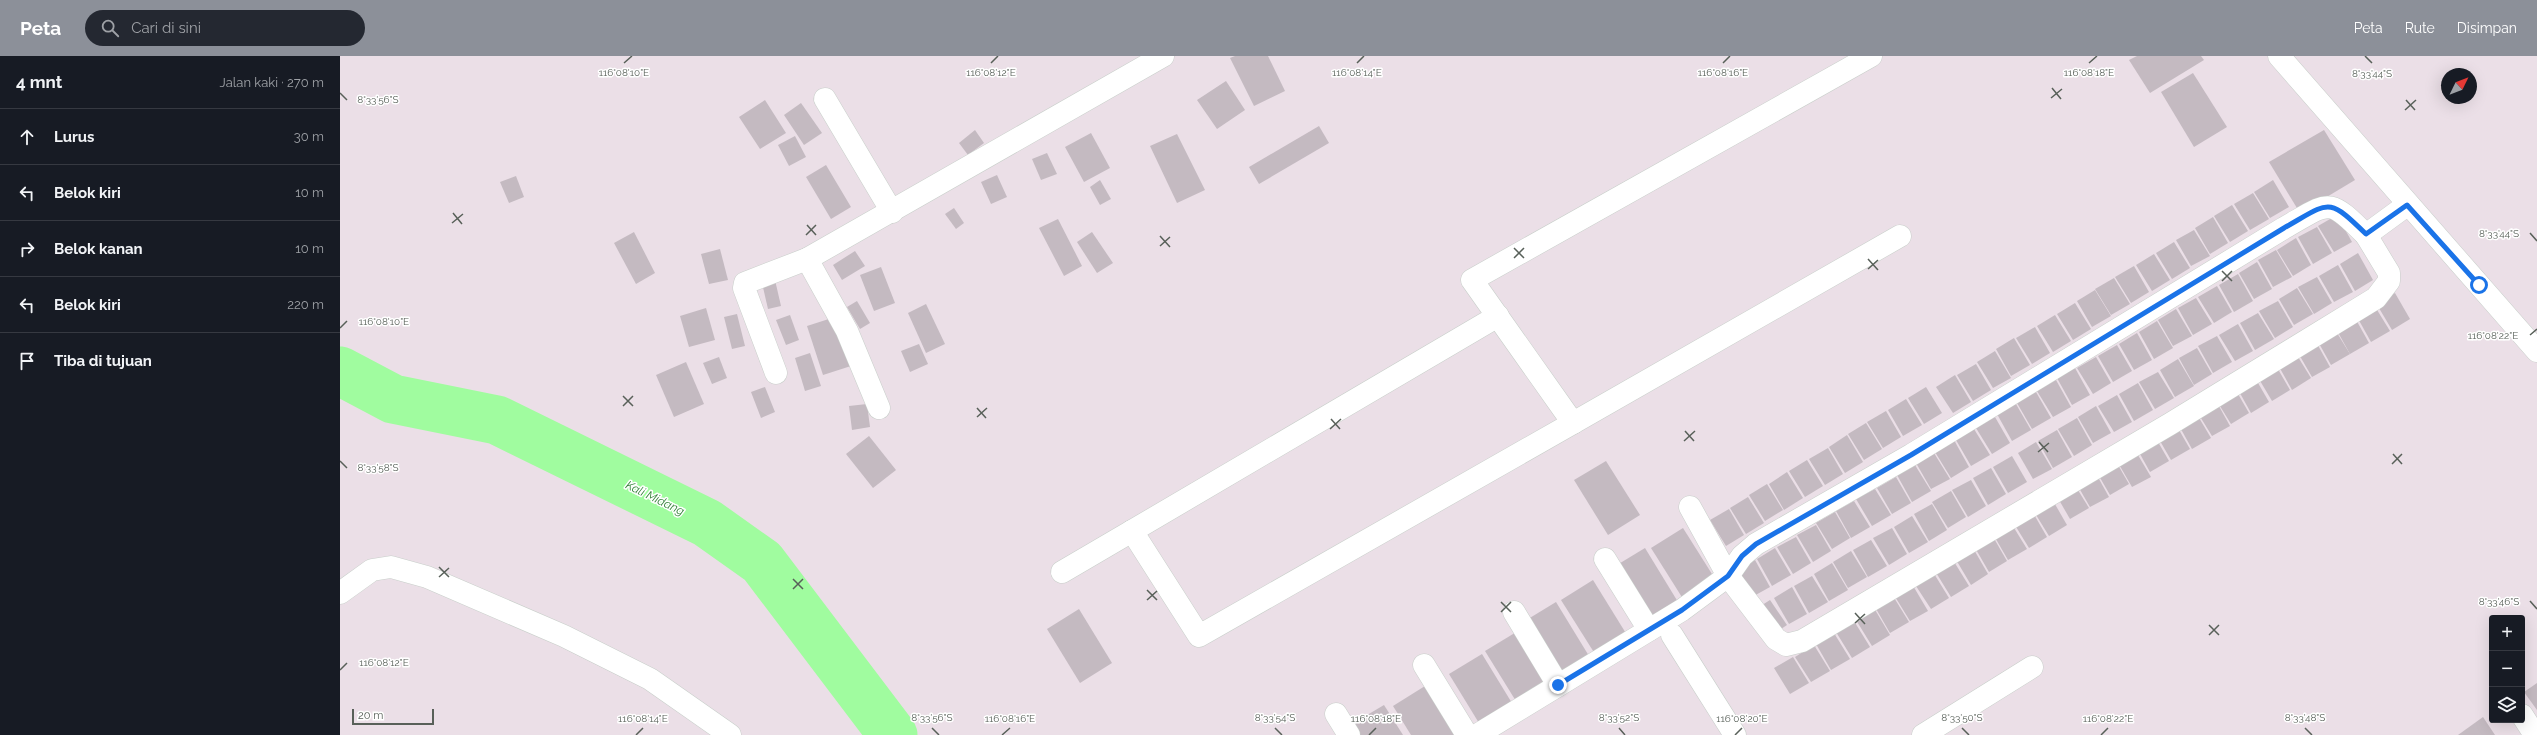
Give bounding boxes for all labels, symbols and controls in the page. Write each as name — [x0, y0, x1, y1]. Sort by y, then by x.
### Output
search box — [85, 10, 365, 46]
text: Peta — [20, 17, 61, 39]
icon: search — [99, 17, 121, 39]
text: Cari di sini — [131, 19, 201, 37]
text: Peta — [2354, 20, 2383, 36]
text: Rute — [2405, 20, 2435, 36]
text: Disimpan — [2457, 20, 2517, 36]
text: 116°08'10"E — [599, 67, 649, 78]
text: 116°08'12"E — [966, 67, 1016, 78]
text: 116°08'14"E — [1332, 67, 1382, 78]
text: 116°08'16"E — [1698, 67, 1748, 78]
text: 116°08'18"E — [2064, 67, 2114, 78]
text: 8°33'44"S — [2352, 68, 2392, 79]
north arrow — [2441, 68, 2477, 104]
text: 4 mnt — [16, 72, 62, 92]
text: Jalan kaki · 270 m — [220, 75, 324, 90]
text: 8°33'56"S — [357, 94, 399, 105]
icon: ahead — [16, 126, 38, 148]
text: Lurus — [54, 128, 95, 146]
text: 30 m — [294, 129, 324, 144]
icon: left — [16, 182, 38, 204]
text: Belok kiri — [54, 184, 121, 202]
text: 10 m — [295, 185, 324, 200]
text: 8°33'44"S — [2479, 228, 2519, 239]
icon: right — [16, 238, 38, 260]
text: Belok kanan — [54, 240, 143, 258]
text: 10 m — [295, 241, 324, 256]
route start — [2470, 276, 2488, 294]
icon: left — [16, 294, 38, 316]
text: Belok kiri — [54, 296, 121, 314]
text: 220 m — [287, 297, 324, 312]
text: 116°08'10"E — [359, 316, 409, 327]
text: 116°08'22"E — [2468, 330, 2518, 341]
icon: arrive — [16, 350, 38, 372]
text: Tiba di tujuan — [54, 352, 152, 370]
text: 8°33'58"S — [357, 462, 399, 473]
water label: Kali Midang — [623, 478, 687, 518]
text: 8°33'46"S — [2479, 596, 2519, 607]
map controls — [2489, 615, 2525, 723]
button: + — [2489, 615, 2525, 651]
button: − — [2489, 651, 2525, 687]
text: 116°08'12"E — [359, 657, 409, 668]
route end — [1549, 676, 1567, 694]
button: layers — [2489, 687, 2525, 723]
scale bar — [352, 707, 434, 726]
text: 20 m — [358, 709, 383, 722]
text: 8°33'56"S — [911, 712, 953, 723]
text: 8°33'54"S — [1255, 712, 1295, 723]
text: 8°33'52"S — [1599, 712, 1639, 723]
text: 8°33'50"S — [1941, 712, 1983, 723]
text: 8°33'48"S — [2285, 712, 2325, 723]
text: 116°08'14"E — [618, 713, 668, 724]
text: 116°08'16"E — [985, 713, 1035, 724]
text: 116°08'18"E — [1351, 713, 1401, 724]
text: 116°08'20"E — [1716, 713, 1768, 724]
text: 116°08'22"E — [2083, 713, 2133, 724]

